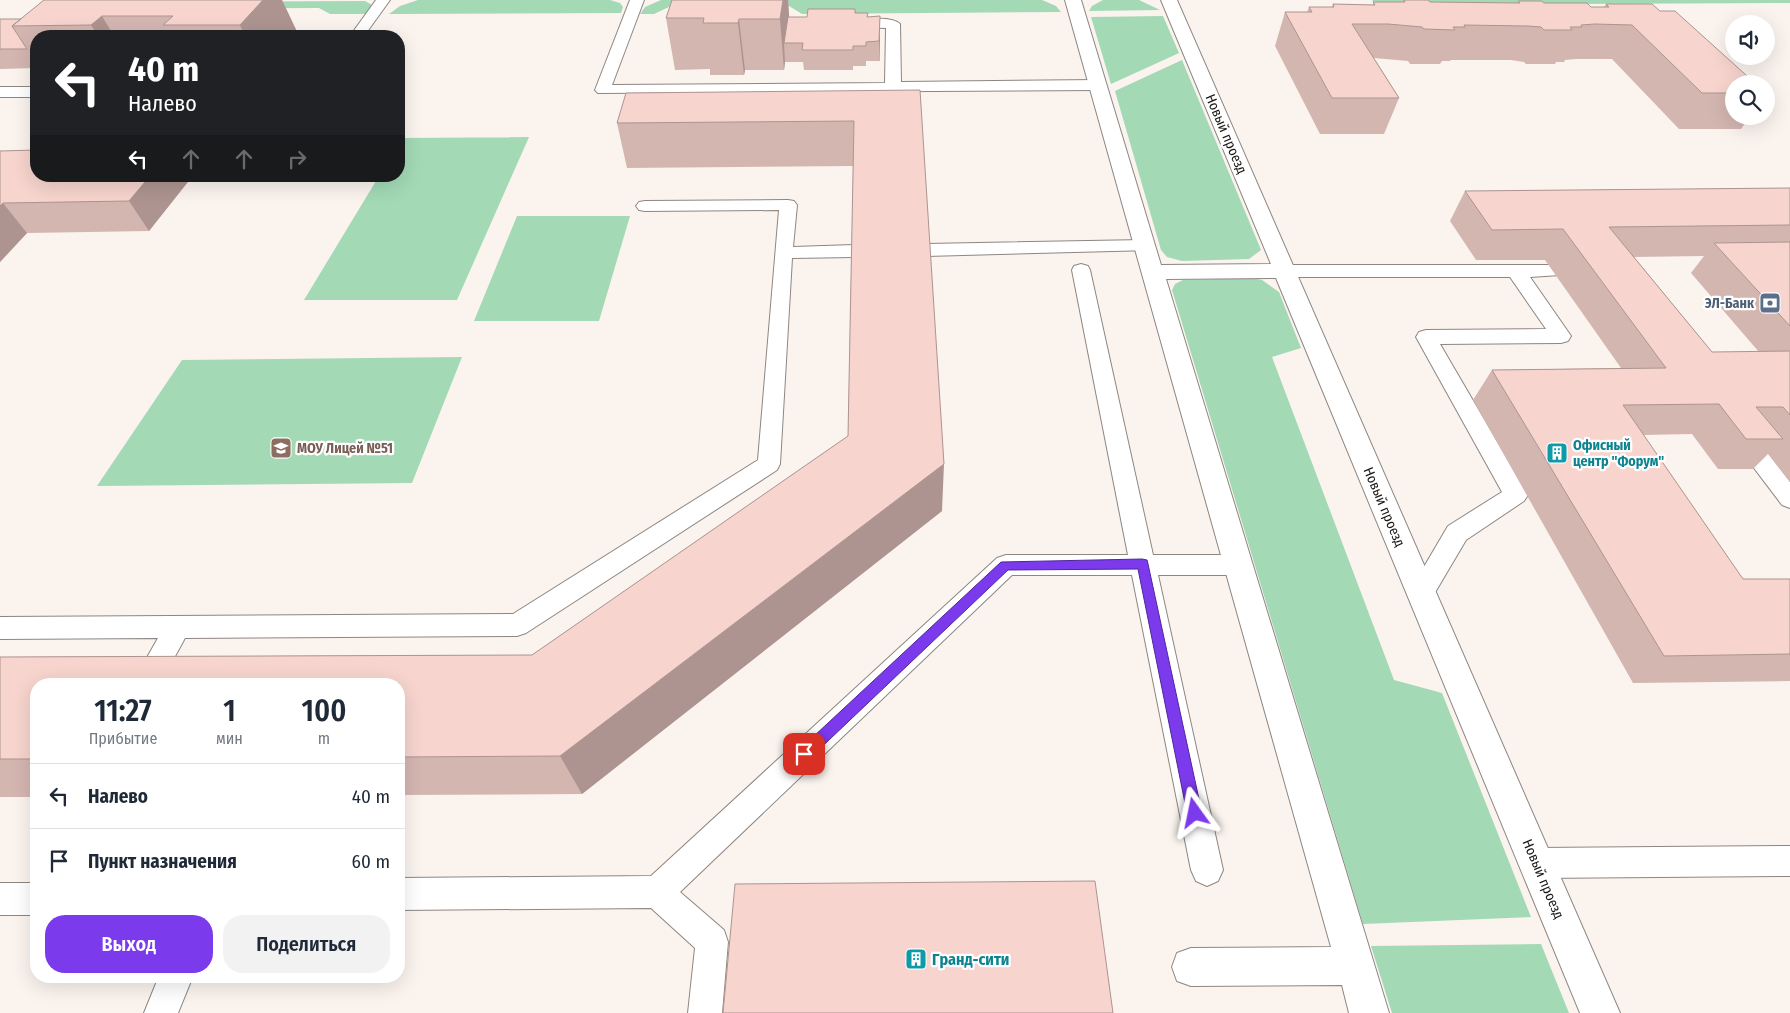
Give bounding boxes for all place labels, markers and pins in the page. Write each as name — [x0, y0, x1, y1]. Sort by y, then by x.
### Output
bank icon: ЭЛ-Банк — [1758, 291, 1782, 315]
place label: ЭЛ-Банк — [1705, 295, 1755, 312]
school or university icon: МОУ Лицей №51 — [269, 436, 293, 460]
place label: Офисный центр "Форум" — [1573, 437, 1664, 470]
place label: МОУ Лицей №51 — [297, 440, 393, 457]
building icon: Офисный центр "Форум" — [1545, 441, 1569, 465]
pin — [783, 733, 825, 775]
building icon: Гранд-сити — [904, 947, 928, 971]
place label: Гранд-сити — [932, 950, 1009, 969]

